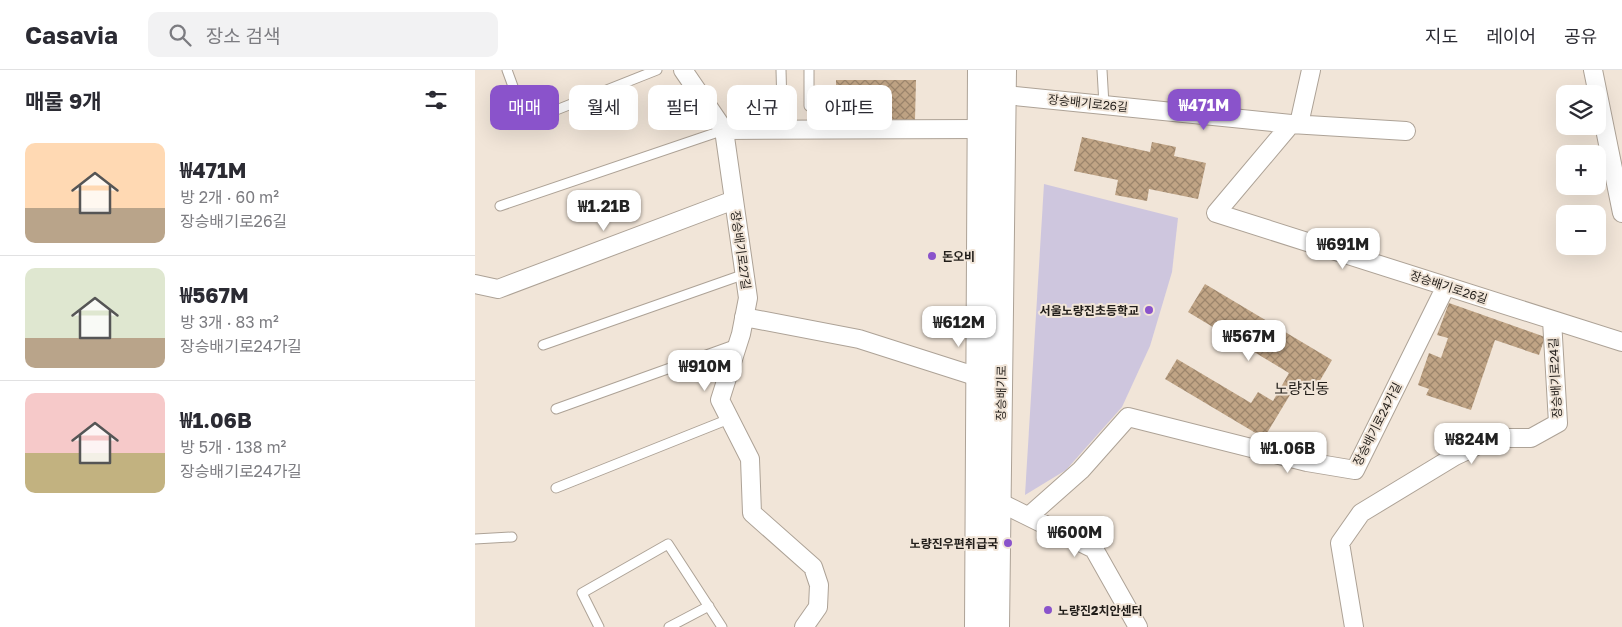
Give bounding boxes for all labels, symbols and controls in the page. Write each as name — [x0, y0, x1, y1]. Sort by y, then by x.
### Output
search box — [148, 12, 498, 57]
text: Casavia — [25, 20, 118, 49]
icon: search — [166, 21, 194, 49]
text: 장소 검색 — [206, 24, 281, 47]
text: 지도 — [1425, 25, 1458, 47]
text: 레이어 — [1486, 25, 1536, 47]
text: 공유 — [1564, 25, 1597, 47]
chip: 매매 — [490, 85, 559, 130]
chip: 월세 — [569, 85, 638, 130]
chip: 필터 — [648, 85, 717, 130]
chip: 신규 — [727, 85, 797, 130]
chip: 아파트 — [807, 85, 892, 130]
map controls — [1556, 85, 1606, 255]
button: layers — [1556, 85, 1606, 135]
icon: filters — [422, 86, 450, 114]
text: 매물 9개 — [25, 88, 102, 114]
pin: ₩471M — [1169, 88, 1239, 131]
street label: 장승배기로26길 — [1047, 91, 1129, 115]
text: ₩471M — [1179, 95, 1229, 115]
button: + — [1556, 145, 1606, 195]
text: ₩471M — [180, 157, 246, 183]
icon: home — [65, 163, 125, 223]
text: 방 2개 · 60 m² — [180, 187, 279, 207]
pin: ₩1.21B — [563, 190, 645, 232]
text: ₩1.21B — [578, 196, 630, 216]
button: − — [1556, 205, 1606, 255]
street label: 장승배기로27길 — [728, 210, 754, 290]
text: 장승배기로26길 — [180, 211, 287, 231]
pin: ₩691M — [1308, 228, 1378, 270]
text: ₩691M — [1317, 234, 1369, 254]
place label: 돈오비 — [942, 249, 975, 264]
marker: 돈오비 — [926, 250, 938, 262]
street label: 장승배기로26길 — [1408, 267, 1490, 307]
text: ₩567M — [180, 282, 249, 308]
icon: home — [65, 288, 125, 348]
place label: 서울노량진초등학교 — [1040, 303, 1139, 318]
marker: 서울노량진초등학교 — [1143, 304, 1155, 316]
pin: ₩612M — [924, 306, 994, 348]
text: 방 3개 · 83 m² — [180, 312, 279, 332]
text: ₩612M — [933, 312, 985, 332]
pin: ₩567M — [1214, 320, 1284, 362]
text: ₩567M — [1223, 326, 1275, 346]
text: 장승배기로24가길 — [180, 336, 302, 356]
street label: 장승배기로24길 — [1545, 337, 1565, 419]
pin: ₩910M — [670, 350, 740, 392]
text: ₩910M — [679, 356, 731, 376]
street label: 장승배기로 — [993, 365, 1009, 421]
district label: 노량진동 — [1274, 379, 1330, 397]
street label: 장승배기로24가길 — [1350, 380, 1404, 468]
text: ₩1.06B — [180, 407, 252, 433]
icon: home — [65, 413, 125, 473]
pin: ₩824M — [1437, 422, 1507, 465]
text: ₩824M — [1445, 429, 1499, 449]
pin: ₩1.06B — [1247, 432, 1329, 474]
text: 방 5개 · 138 m² — [180, 437, 286, 457]
text: ₩1.06B — [1261, 438, 1315, 458]
text: 장승배기로24가길 — [180, 461, 302, 481]
pin: ₩600M — [1040, 516, 1110, 558]
text: ₩600M — [1048, 522, 1102, 542]
place label: 노량진우편취급국 — [910, 536, 998, 551]
marker: 노량진우편취급국 — [1002, 537, 1014, 549]
place label: 노량진2치안센터 — [1058, 603, 1143, 618]
marker: 노량진2치안센터 — [1042, 604, 1054, 616]

